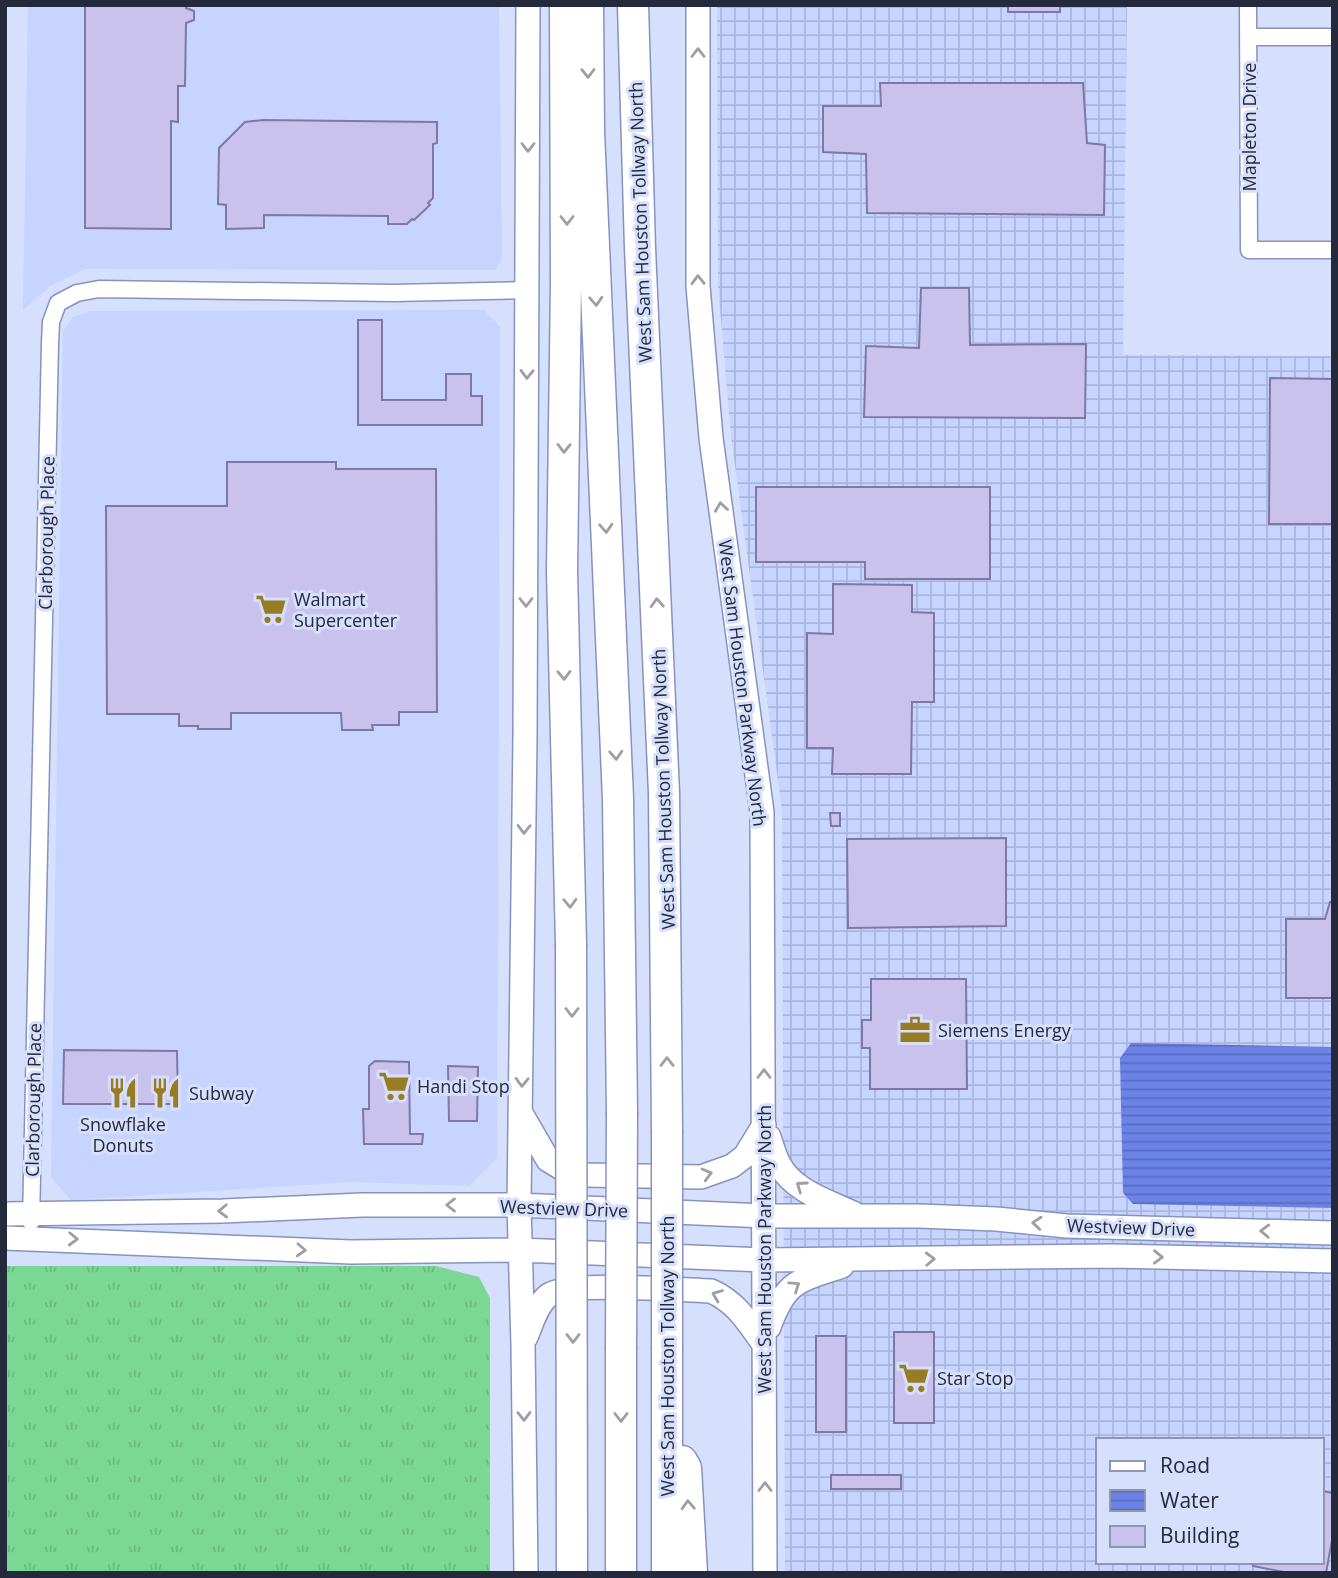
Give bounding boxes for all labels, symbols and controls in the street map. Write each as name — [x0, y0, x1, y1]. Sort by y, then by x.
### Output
one-way arrow — [690, 47, 706, 58]
street label: Mapleton Drive — [1237, 63, 1261, 191]
one-way arrow — [581, 68, 596, 79]
street label: West Sam Houston Tollway North — [623, 81, 657, 363]
one-way arrow — [520, 142, 536, 153]
one-way arrow — [559, 216, 575, 226]
one-way arrow — [691, 275, 706, 286]
one-way arrow — [588, 296, 603, 307]
one-way arrow — [519, 370, 535, 380]
one-way arrow — [556, 443, 572, 454]
street label: Clarborough Place — [33, 456, 59, 610]
one-way arrow — [713, 501, 728, 513]
one-way arrow — [599, 523, 614, 534]
street label: West Sam Houston Parkway North — [713, 538, 773, 828]
place label: Walmart Supercenter — [294, 587, 398, 632]
supermarket icon: Walmart Supercenter — [254, 592, 288, 626]
one-way arrow — [518, 597, 534, 608]
one-way arrow — [649, 597, 664, 608]
street label: West Sam Houston Tollway North — [646, 648, 680, 930]
one-way arrow — [557, 670, 572, 681]
one-way arrow — [609, 750, 624, 761]
one-way arrow — [516, 825, 532, 835]
one-way arrow — [563, 898, 578, 909]
one-way arrow — [564, 1007, 580, 1018]
office icon: Siemens Energy — [898, 1013, 932, 1047]
place label: Siemens Energy — [938, 1018, 1072, 1042]
street label: Clarborough Place — [20, 1023, 46, 1177]
one-way arrow — [659, 1056, 675, 1067]
supermarket icon: Handi Stop — [377, 1069, 411, 1103]
one-way arrow — [756, 1069, 772, 1079]
place label: Handi Stop — [417, 1074, 510, 1098]
restaurant icon: Snowflake Donuts — [106, 1076, 140, 1110]
restaurant icon: Subway — [149, 1076, 183, 1110]
one-way arrow — [514, 1077, 530, 1088]
place label: Subway — [189, 1081, 255, 1105]
street label: West Sam Houston Parkway North — [752, 1105, 776, 1393]
place label: Snowflake Donuts — [80, 1112, 166, 1157]
one-way arrow — [701, 1168, 713, 1182]
one-way arrow — [796, 1182, 808, 1194]
street label: Westview Drive — [500, 1194, 628, 1222]
one-way arrow — [445, 1197, 455, 1213]
one-way arrow — [217, 1203, 228, 1218]
street label: Westview Drive — [1067, 1213, 1195, 1241]
street label: West Sam Houston Tollway North — [655, 1216, 679, 1496]
one-way arrow — [1031, 1216, 1042, 1231]
one-way arrow — [1259, 1224, 1270, 1239]
one-way arrow — [68, 1232, 79, 1247]
one-way arrow — [295, 1242, 306, 1257]
one-way arrow — [1153, 1249, 1164, 1265]
one-way arrow — [925, 1252, 936, 1267]
one-way arrow — [788, 1281, 801, 1294]
one-way arrow — [712, 1290, 724, 1304]
one-way arrow — [565, 1333, 581, 1343]
supermarket icon: Star Stop — [897, 1361, 931, 1395]
place label: Star Stop — [937, 1366, 1013, 1390]
one-way arrow — [516, 1411, 532, 1422]
one-way arrow — [613, 1412, 629, 1423]
legend — [1096, 1438, 1324, 1564]
text: Road — [1160, 1451, 1210, 1479]
one-way arrow — [758, 1481, 773, 1492]
text: Water — [1160, 1486, 1219, 1514]
one-way arrow — [681, 1499, 696, 1510]
text: Building — [1160, 1521, 1239, 1549]

